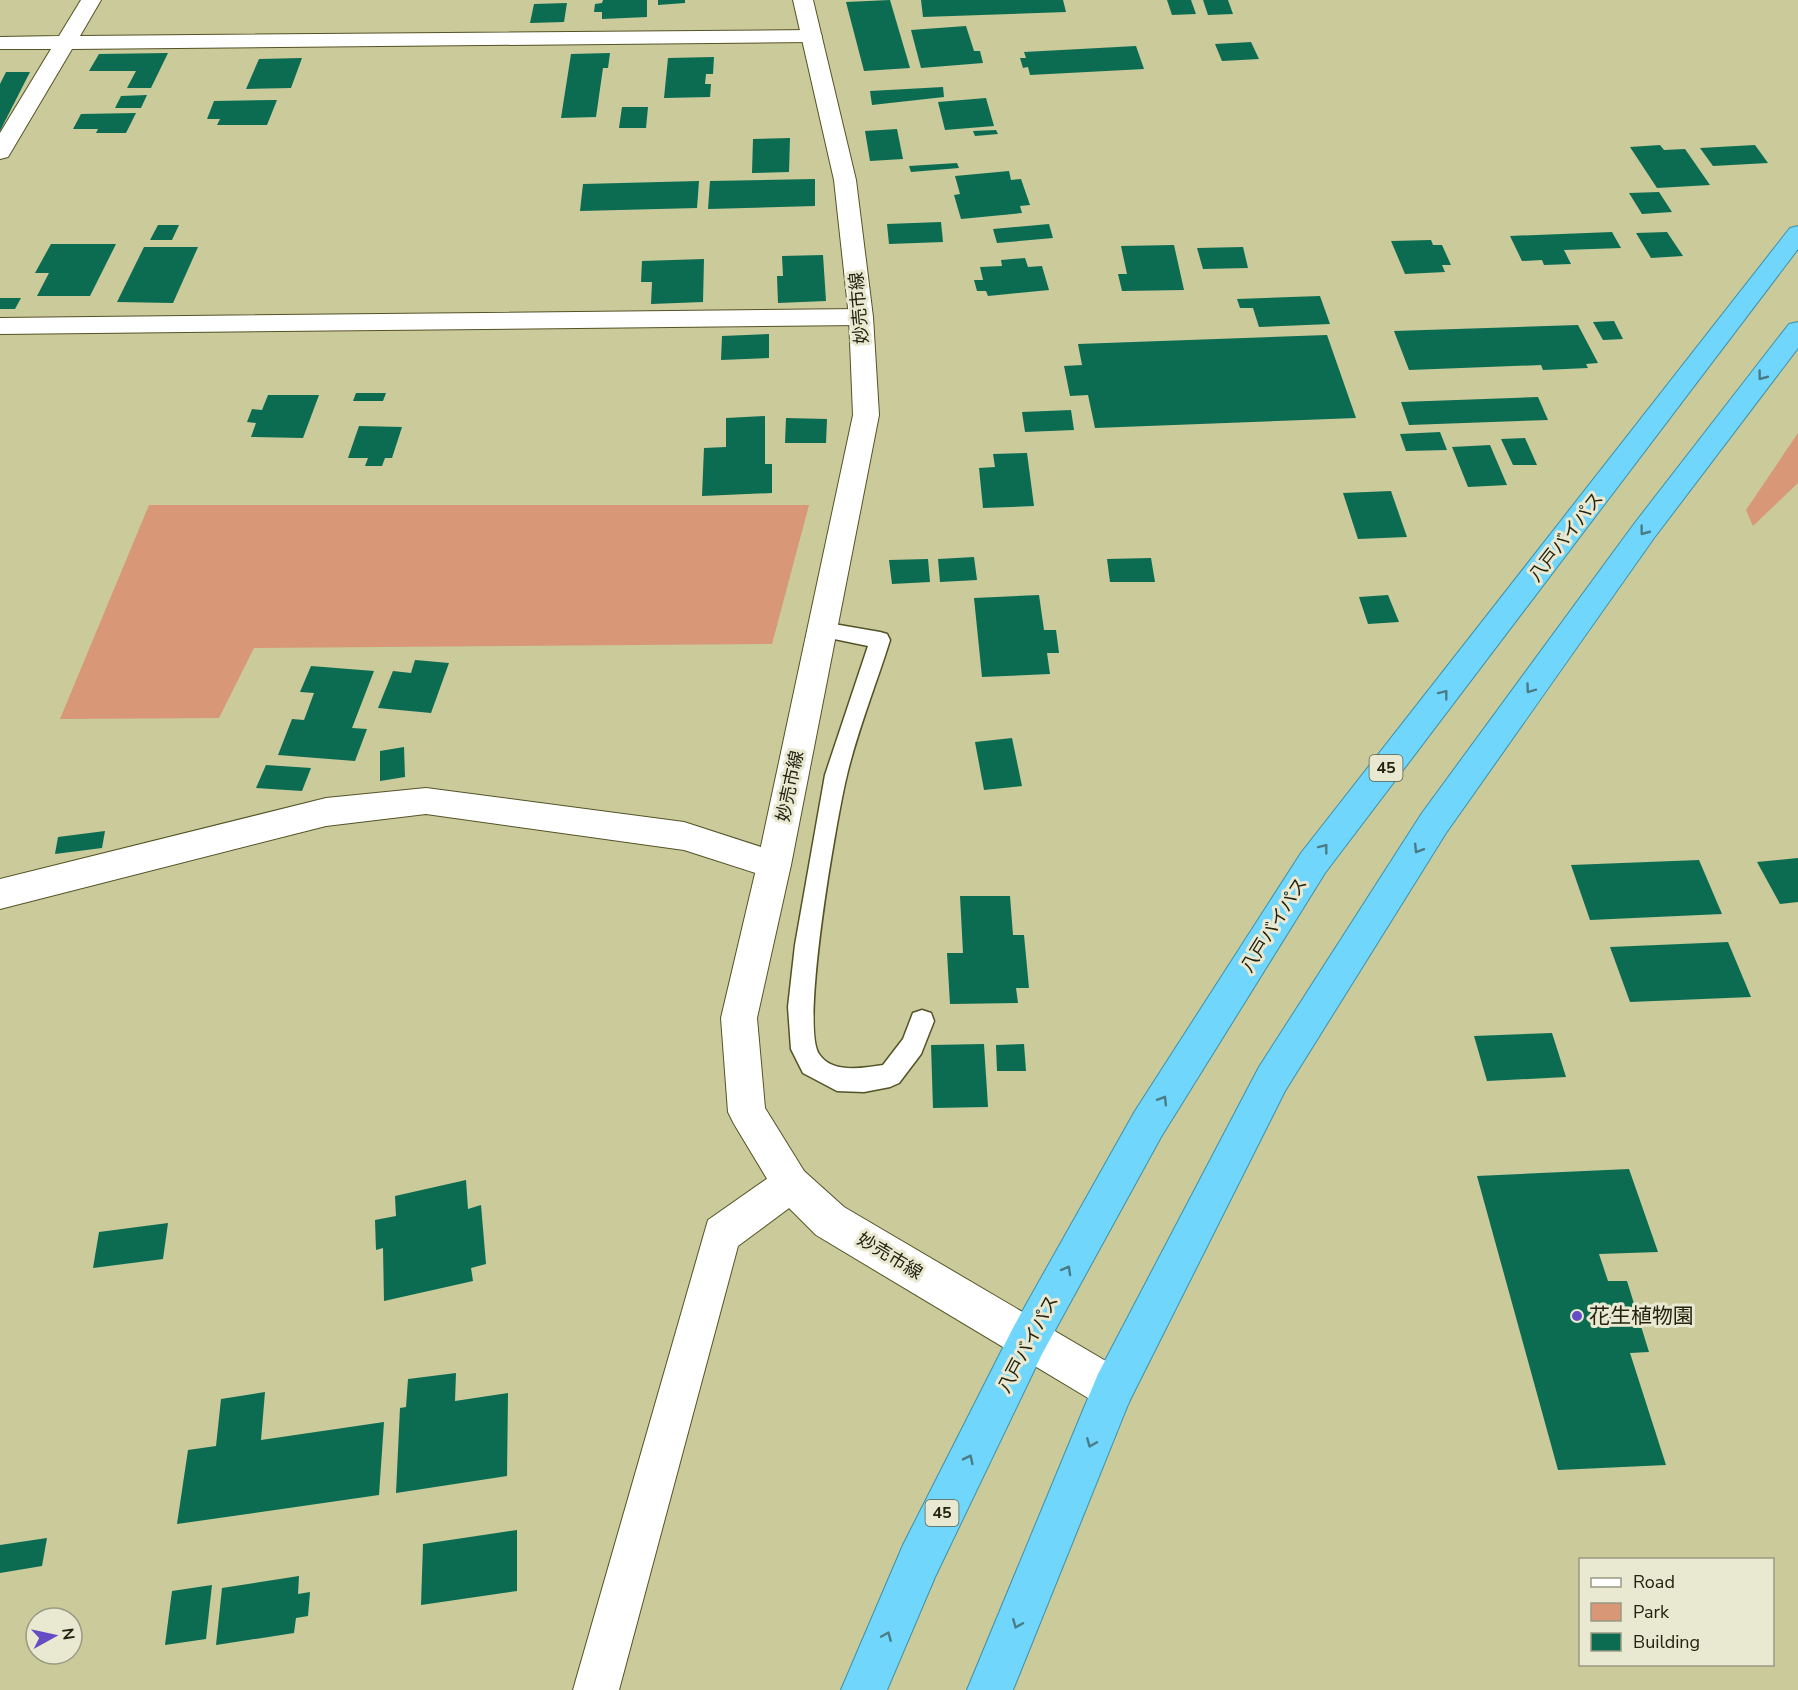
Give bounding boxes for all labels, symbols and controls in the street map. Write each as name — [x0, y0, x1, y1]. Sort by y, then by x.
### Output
street label: 妙売市線 — [844, 271, 874, 345]
one-way arrow — [1759, 370, 1770, 381]
street label: 八戸バイパス — [1523, 487, 1609, 587]
one-way arrow — [1640, 524, 1651, 535]
one-way arrow — [1526, 683, 1537, 694]
one-way arrow — [1437, 690, 1448, 701]
street label: 妙売市線 — [771, 748, 809, 824]
road number: 45 — [1370, 755, 1402, 781]
one-way arrow — [1413, 843, 1425, 853]
one-way arrow — [1317, 844, 1328, 855]
street label: 八戸バイパス — [1235, 873, 1313, 977]
one-way arrow — [1155, 1096, 1166, 1107]
street label: 妙売市線 — [853, 1227, 927, 1285]
one-way arrow — [1060, 1266, 1071, 1276]
street label: 八戸バイパス — [992, 1291, 1064, 1397]
place label: 花生植物園 — [1589, 1302, 1694, 1330]
marker: 花生植物園 — [1570, 1309, 1584, 1323]
one-way arrow — [1086, 1437, 1098, 1448]
one-way arrow — [962, 1455, 973, 1466]
road number: 45 — [926, 1500, 958, 1526]
legend — [1579, 1558, 1774, 1666]
text: Road — [1633, 1570, 1675, 1594]
text: Park — [1633, 1600, 1670, 1624]
north arrow — [24, 1606, 84, 1666]
one-way arrow — [1012, 1618, 1024, 1629]
text: N — [56, 1627, 80, 1642]
text: Building — [1633, 1630, 1700, 1654]
one-way arrow — [880, 1631, 892, 1642]

